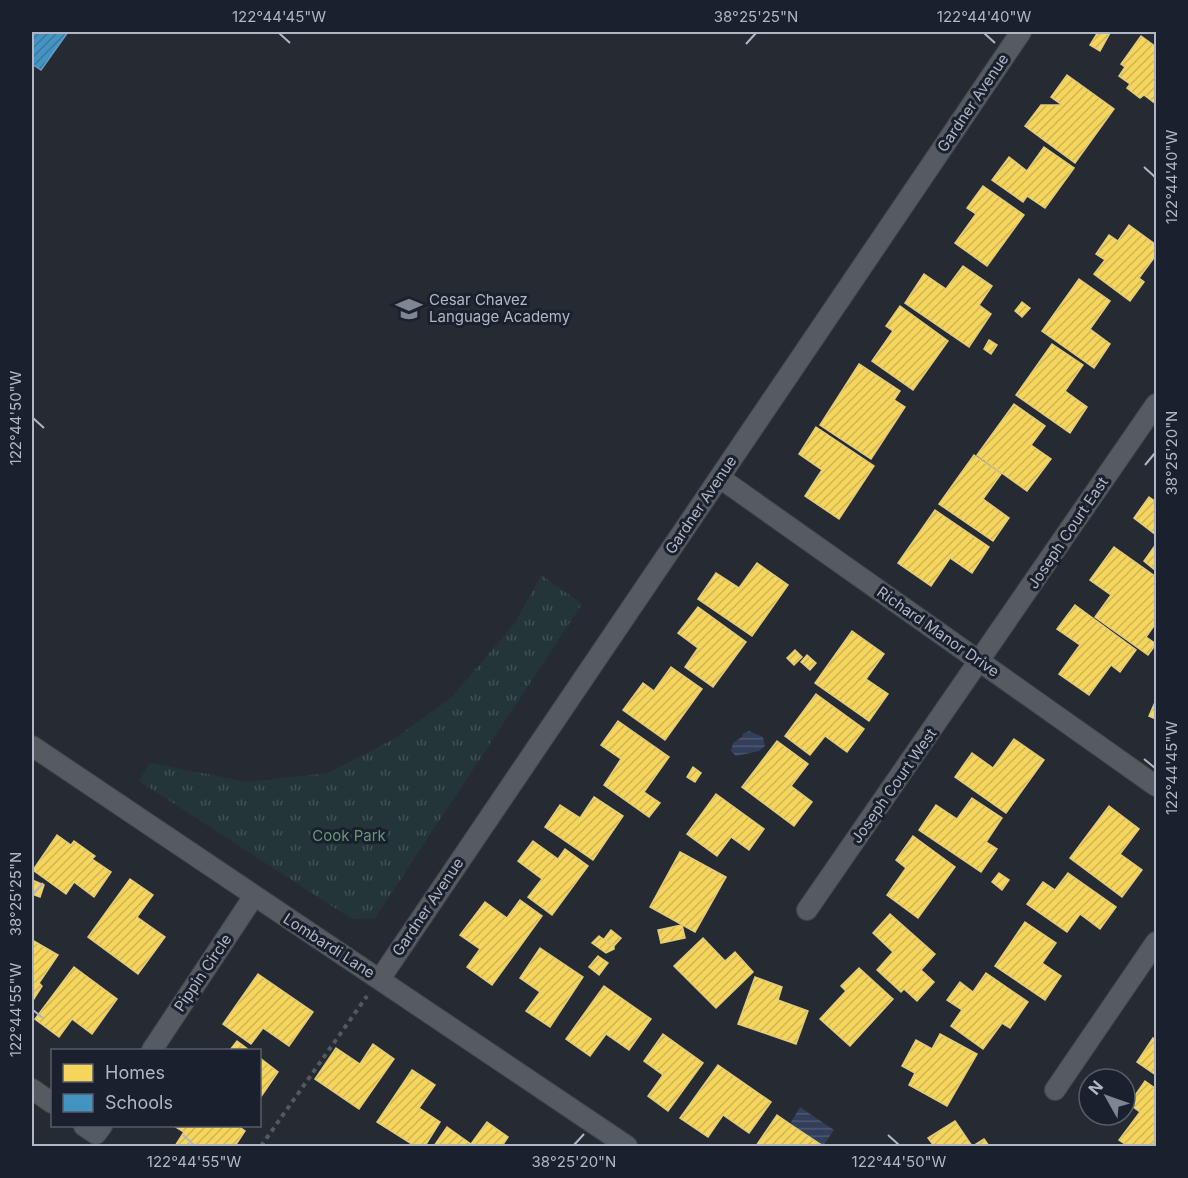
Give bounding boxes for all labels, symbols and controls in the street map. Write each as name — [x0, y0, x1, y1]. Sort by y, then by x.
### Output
text: 122°44'45"W — [232, 7, 326, 26]
text: 38°25'25"N — [714, 7, 798, 26]
text: 122°44'40"W — [937, 7, 1031, 26]
street label: Gardner Avenue — [933, 50, 1012, 155]
text: 122°44'40"W — [1162, 130, 1181, 224]
place label: Cesar Chavez Language Academy — [429, 290, 571, 326]
school or university icon: Cesar Chavez Language Academy — [394, 294, 424, 324]
text: 122°44'50"W — [6, 370, 25, 465]
text: 38°25'20"N — [1162, 411, 1181, 495]
street label: Gardner Avenue — [661, 452, 740, 557]
street label: Joseph Court East — [1023, 473, 1112, 592]
street label: Richard Manor Drive — [874, 582, 1003, 681]
text: 122°44'45"W — [1162, 721, 1181, 815]
street label: Joseph Court West — [847, 725, 940, 847]
park label: Cook Park — [312, 826, 387, 845]
text: 38°25'25"N — [6, 852, 25, 936]
street label: Gardner Avenue — [388, 854, 467, 959]
street label: Lombardi Lane — [280, 909, 379, 982]
street label: Pippin Circle — [170, 930, 235, 1015]
text: 122°44'55"W — [6, 963, 25, 1057]
legend — [51, 1049, 261, 1127]
text: Homes — [105, 1062, 165, 1083]
north arrow — [1077, 1067, 1137, 1127]
text: N — [1084, 1076, 1107, 1098]
text: Schools — [105, 1092, 173, 1113]
text: 122°44'55"W — [147, 1152, 241, 1171]
text: 38°25'20"N — [532, 1152, 616, 1171]
text: 122°44'50"W — [852, 1152, 947, 1171]

